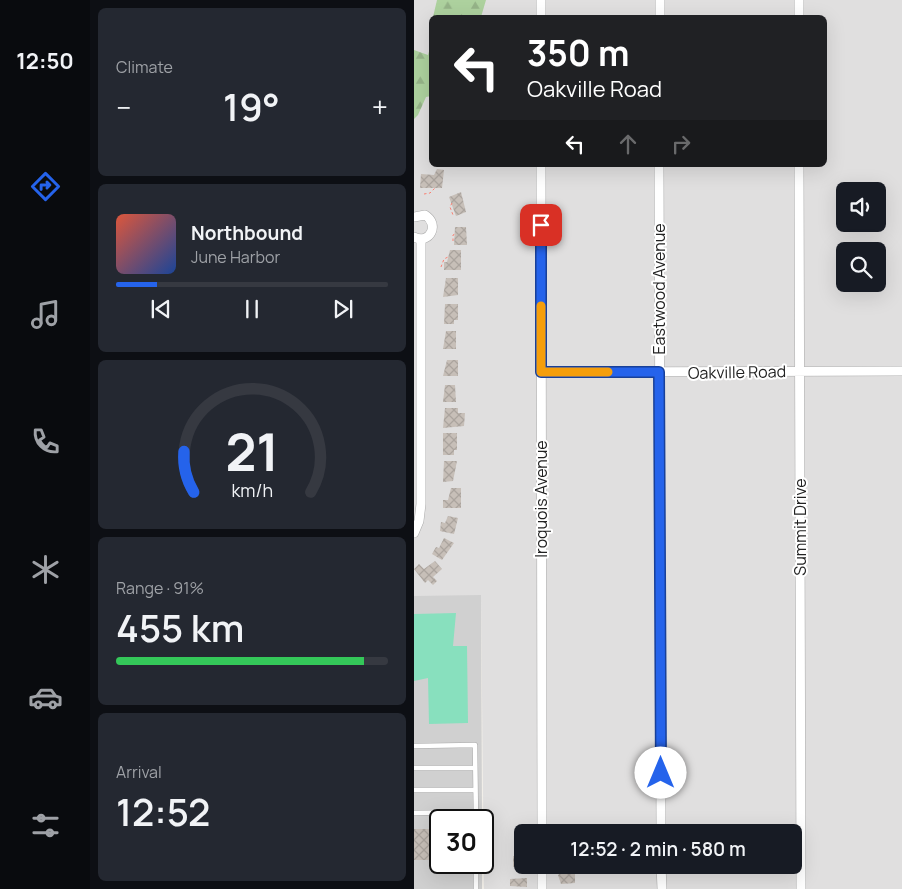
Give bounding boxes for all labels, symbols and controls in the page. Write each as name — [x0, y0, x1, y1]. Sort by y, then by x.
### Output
text: 350 m — [527, 29, 629, 77]
icon: left — [444, 35, 509, 100]
text: 12:50 — [16, 46, 74, 76]
text: Climate — [116, 56, 173, 78]
text: Oakville Road — [527, 74, 662, 104]
text: 19° — [223, 80, 280, 132]
text: − — [116, 88, 131, 126]
text: + — [372, 88, 388, 126]
icon: left — [561, 130, 589, 158]
icon: ahead — [614, 130, 642, 158]
icon: right — [667, 130, 695, 158]
icon: directions — [28, 169, 63, 204]
map controls — [836, 182, 886, 292]
button: sound — [836, 182, 886, 232]
pin — [520, 204, 562, 246]
icon: arrive — [527, 211, 555, 239]
text: Northbound — [191, 220, 303, 246]
street label: Eastwood Avenue — [648, 223, 670, 355]
button: search — [836, 242, 886, 292]
text: June Harbor — [191, 246, 280, 268]
icon: previous — [147, 295, 175, 323]
icon: pause — [238, 295, 266, 323]
icon: next — [329, 295, 357, 323]
icon: music — [28, 297, 63, 332]
street label: Oakville Road — [688, 360, 786, 384]
text: 21 — [225, 416, 279, 487]
icon: phone — [28, 424, 63, 459]
street label: Iroquois Avenue — [530, 440, 552, 558]
text: km/h — [231, 478, 273, 502]
street label: Summit Drive — [789, 478, 811, 576]
icon: climate — [28, 552, 63, 587]
text: Range · 91% — [116, 577, 204, 599]
text: 455 km — [116, 601, 244, 653]
icon: car — [28, 680, 63, 715]
position arrow — [634, 746, 686, 798]
text: Arrival — [116, 761, 162, 783]
text: 12:52 — [116, 785, 210, 837]
icon: filters — [28, 808, 63, 843]
speed limit sign: 30 — [429, 809, 494, 874]
text: 12:52 · 2 min · 580 m — [570, 836, 746, 862]

